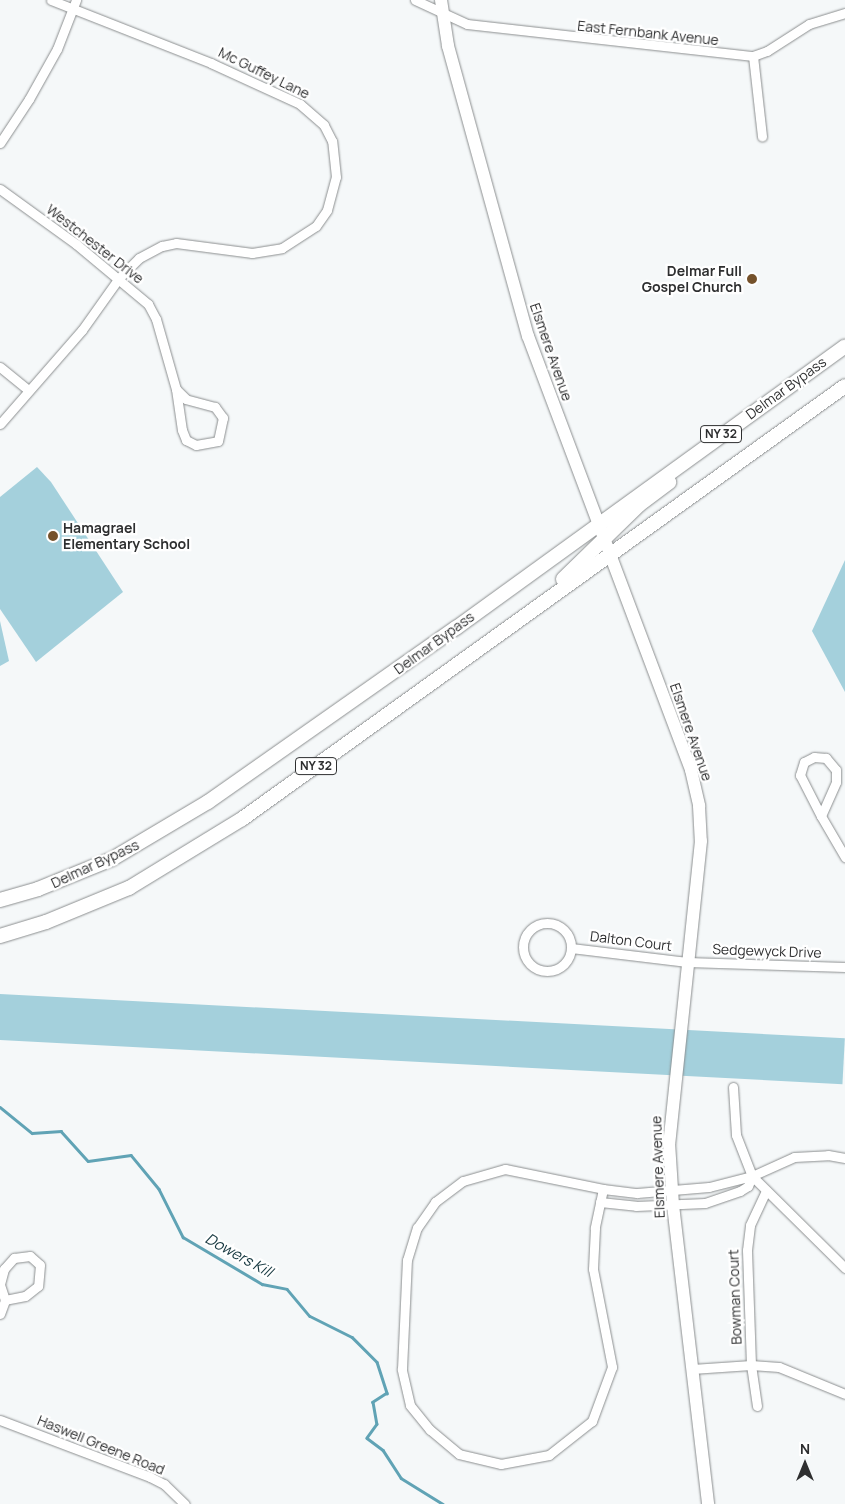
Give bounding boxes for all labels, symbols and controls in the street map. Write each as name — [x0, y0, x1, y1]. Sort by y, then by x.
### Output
street label: East Fernbank Avenue — [577, 17, 719, 49]
street label: Mc Guffey Lane — [216, 44, 312, 102]
street label: Westchester Drive — [43, 201, 147, 287]
place label: Delmar Full Gospel Church — [642, 263, 742, 296]
marker: Delmar Full Gospel Church — [746, 273, 758, 285]
street label: Elsmere Avenue — [526, 301, 576, 403]
street label: Delmar Bypass — [743, 353, 829, 423]
road number: NY 32 — [700, 424, 742, 444]
place label: Hamagrael Elementary School — [63, 520, 190, 552]
marker: Hamagrael Elementary School — [47, 530, 59, 542]
street label: Delmar Bypass — [391, 608, 477, 678]
street label: Elsmere Avenue — [666, 681, 716, 783]
road number: NY 32 — [295, 756, 337, 776]
street label: Delmar Bypass — [48, 836, 142, 892]
street label: Dalton Court — [589, 928, 673, 954]
street label: Sedgewyck Drive — [712, 941, 822, 961]
street label: Elsmere Avenue — [648, 1116, 668, 1218]
water label: Dowers Kill — [202, 1229, 276, 1281]
street label: Bowman Court — [725, 1249, 745, 1345]
street label: Haswell Greene Road — [35, 1412, 167, 1478]
north arrow — [780, 1439, 830, 1489]
text: N — [800, 1439, 810, 1458]

